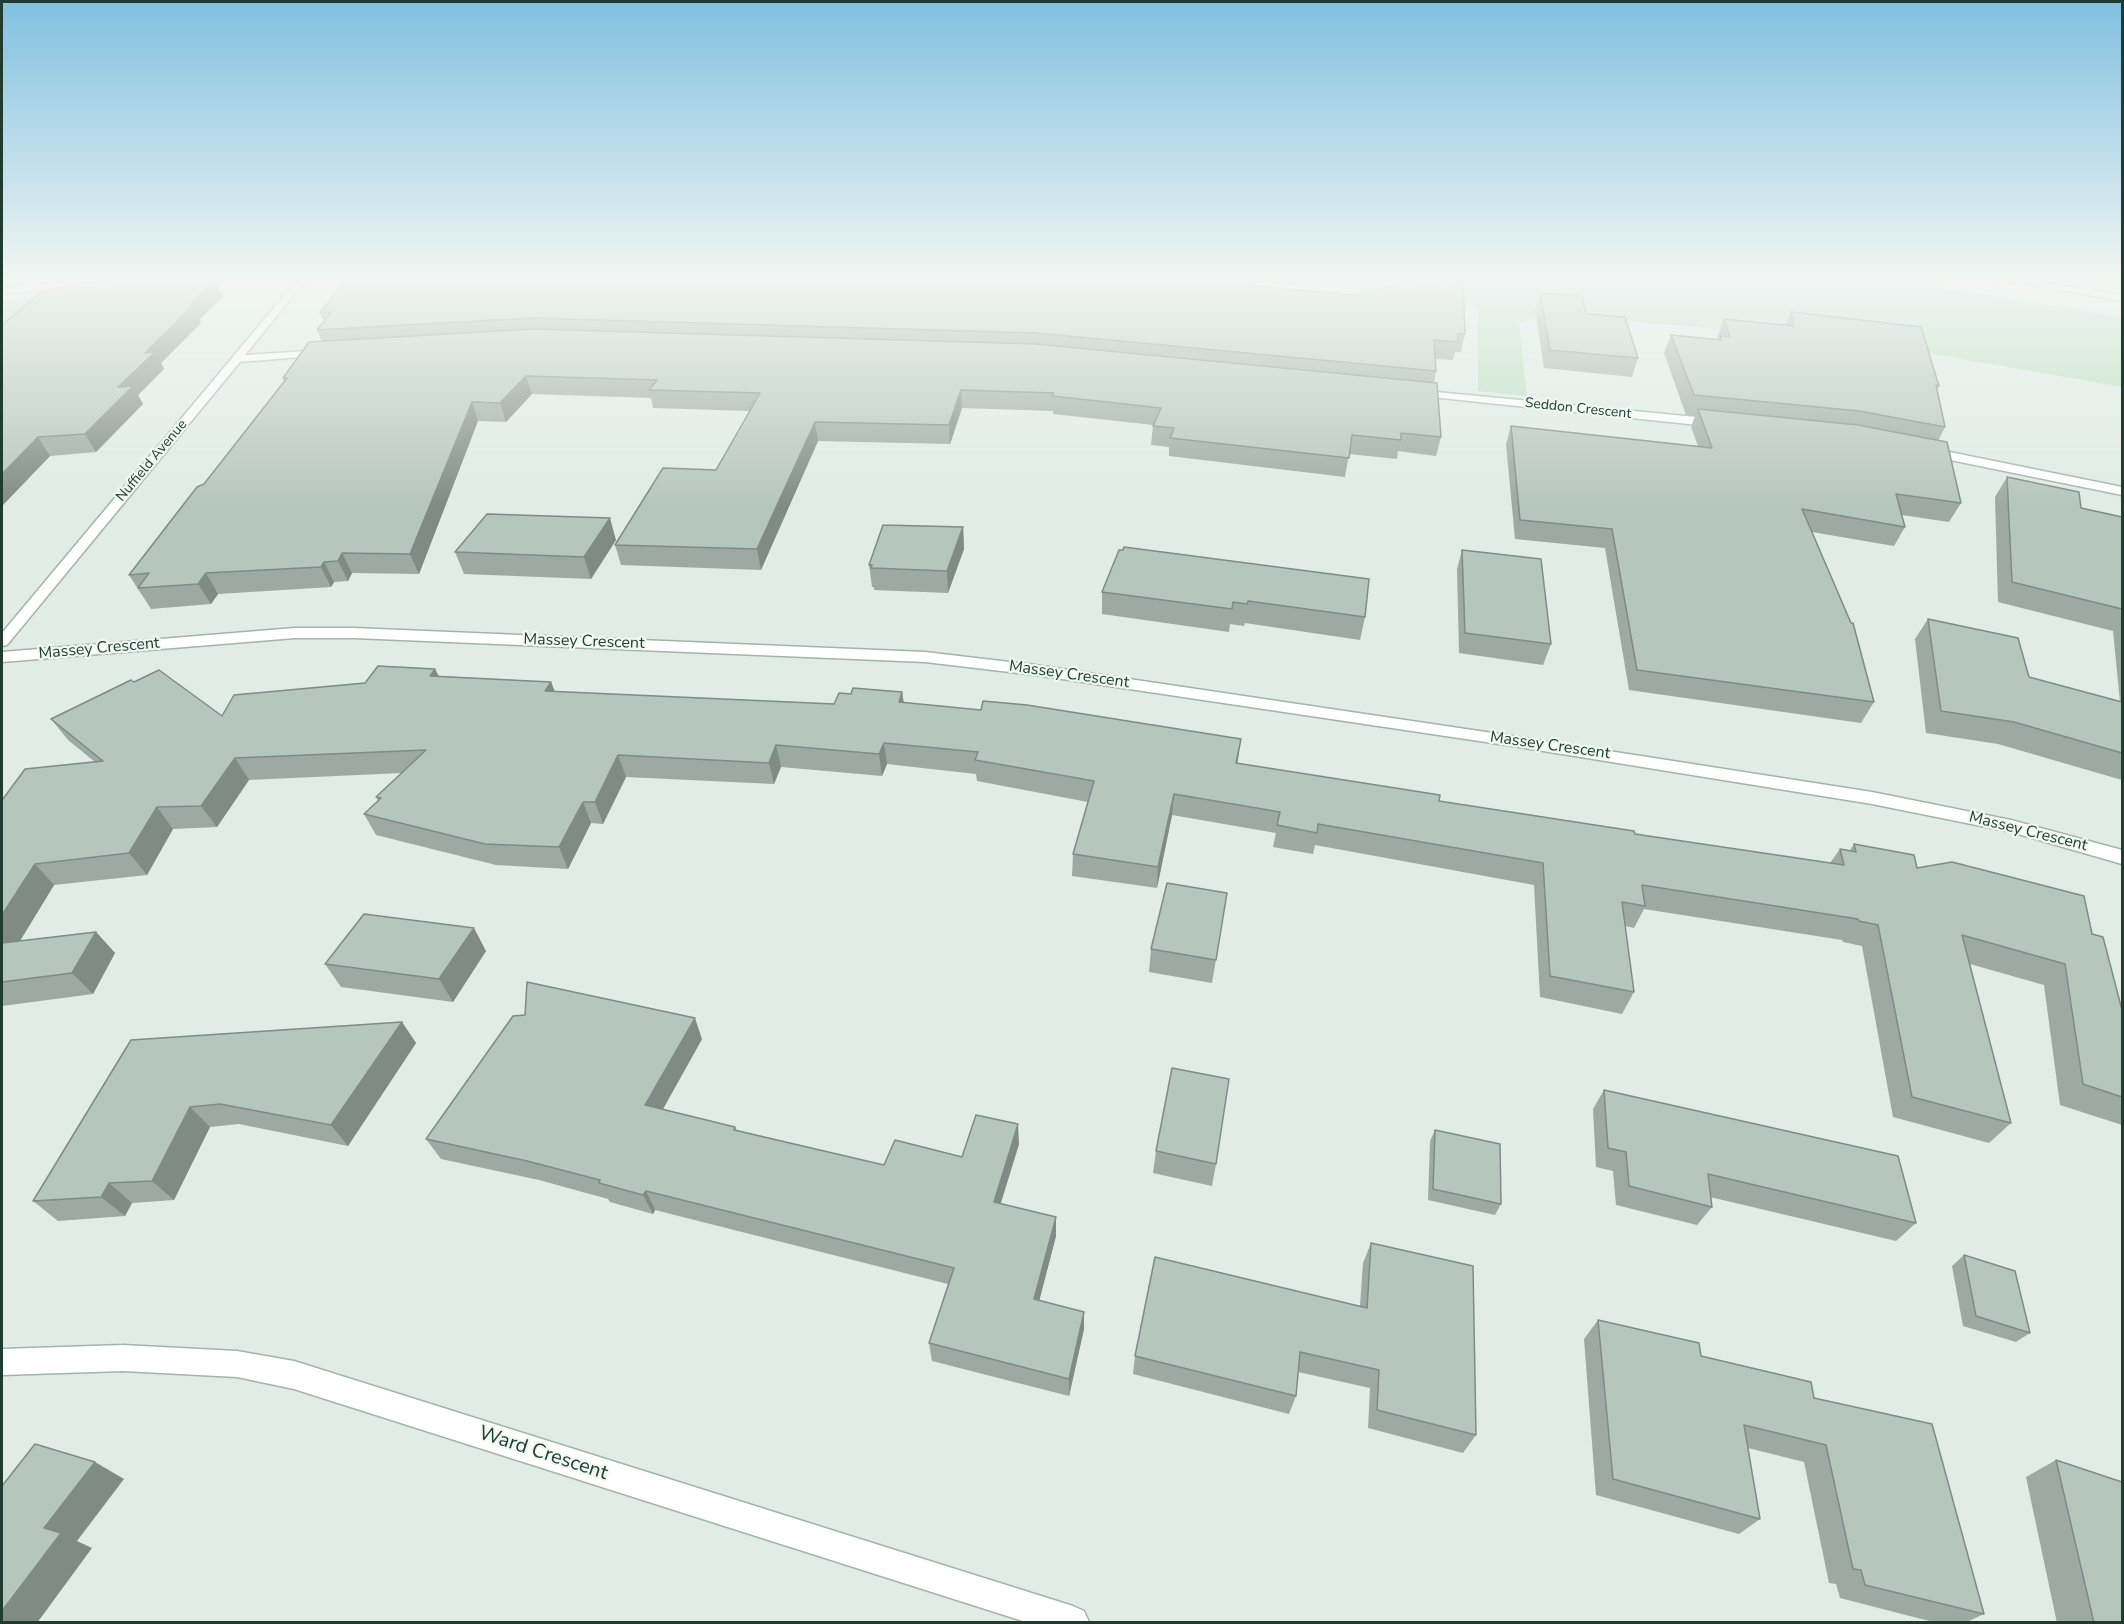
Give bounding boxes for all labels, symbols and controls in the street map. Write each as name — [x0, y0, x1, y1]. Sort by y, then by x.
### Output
street label: Seddon Crescent — [1524, 395, 1632, 423]
street label: Nuffield Avenue — [113, 417, 191, 505]
street label: Massey Crescent — [523, 630, 645, 654]
street label: Massey Crescent — [38, 634, 160, 664]
street label: Massey Crescent — [1008, 657, 1130, 693]
street label: Massey Crescent — [1489, 728, 1611, 764]
street label: Massey Crescent — [1967, 808, 2089, 856]
street label: Ward Crescent — [476, 1422, 610, 1486]

